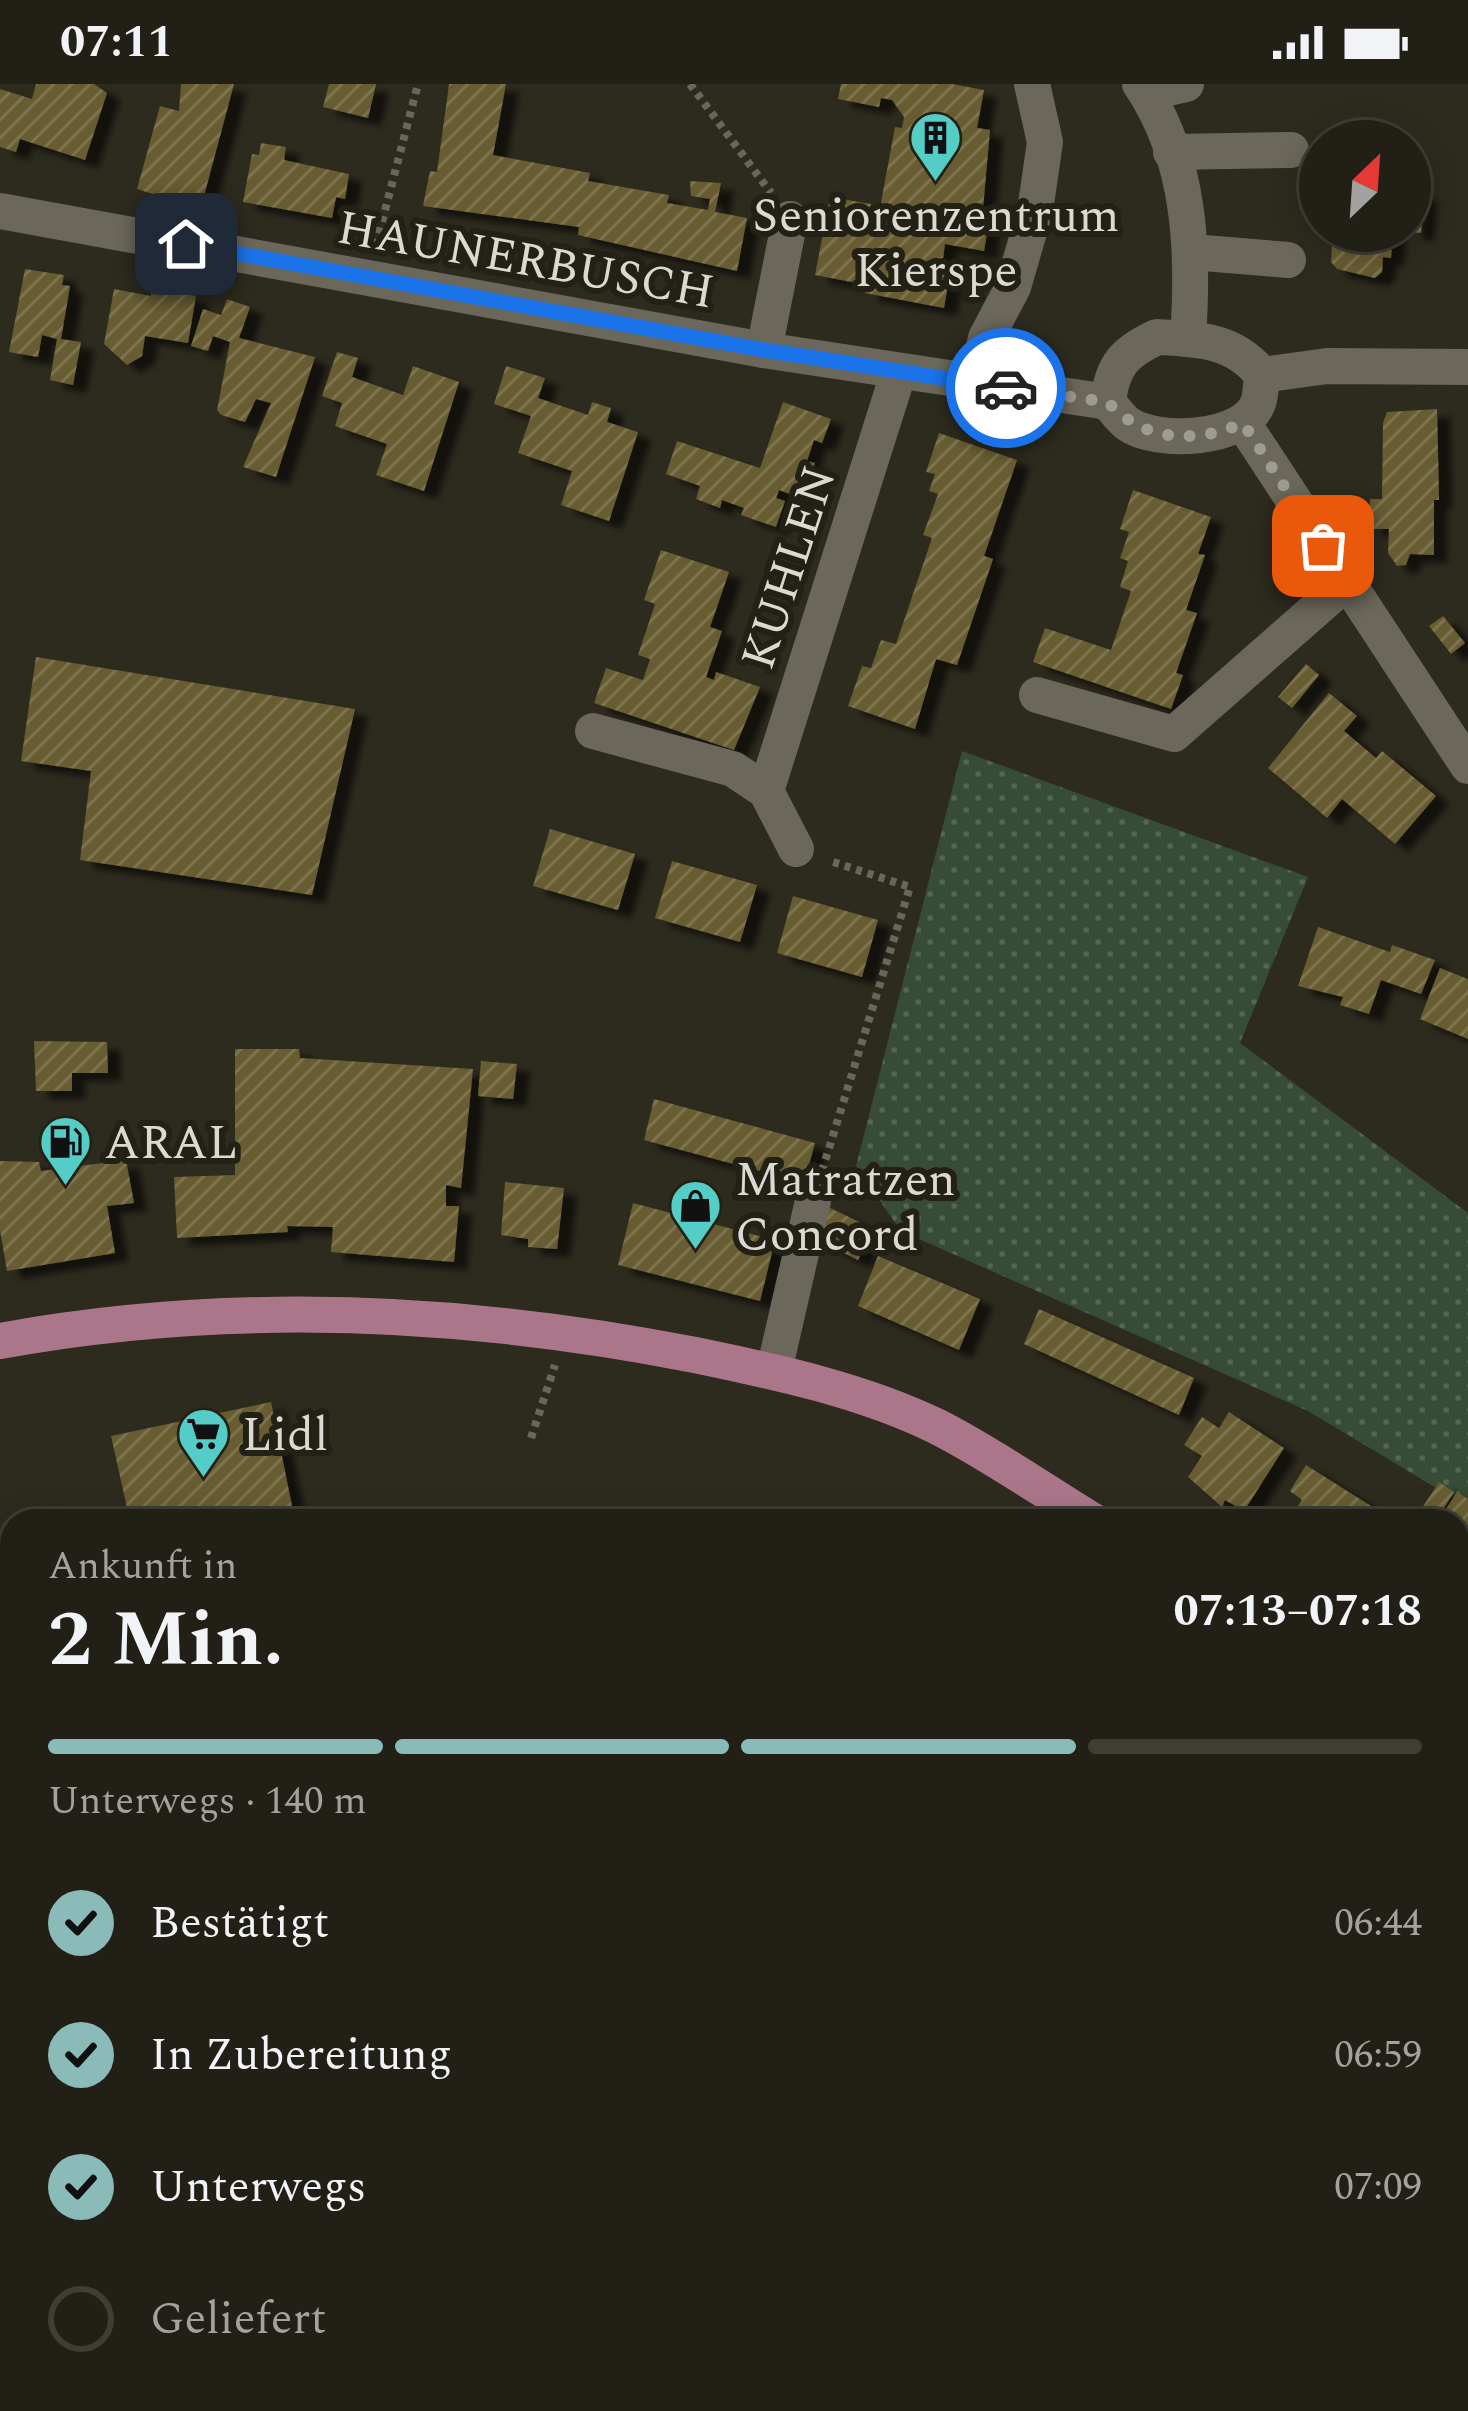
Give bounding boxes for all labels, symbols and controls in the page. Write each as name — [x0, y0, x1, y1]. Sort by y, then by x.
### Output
text: 07:11 — [60, 8, 173, 77]
building icon: Seniorenzentrum Kierspe — [908, 110, 964, 184]
north arrow — [1299, 120, 1431, 252]
map controls — [1299, 120, 1431, 252]
place label: Seniorenzentrum Kierspe — [753, 180, 1119, 308]
street label: HAUNERBUSCH — [331, 191, 720, 330]
pin — [135, 193, 237, 295]
icon: home — [153, 211, 219, 277]
courier — [946, 328, 1066, 448]
icon: car — [973, 355, 1039, 421]
street label: KUHLEN — [722, 456, 857, 679]
pin — [1272, 495, 1374, 597]
icon: bag — [1290, 513, 1356, 579]
place label: ARAL — [104, 1107, 238, 1180]
fuel station icon: ARAL — [37, 1113, 93, 1187]
place label: Matratzen Concord — [735, 1144, 956, 1272]
shop icon: Matratzen Concord — [668, 1178, 724, 1252]
place label: Lidl — [242, 1399, 328, 1472]
supermarket icon: Lidl — [175, 1405, 231, 1479]
text: Ankunft in — [48, 1537, 238, 1596]
text: 07:13–07:18 — [1173, 1577, 1422, 1646]
text: 2 Min. — [48, 1581, 284, 1700]
text: Unterwegs · 140 m — [48, 1772, 367, 1831]
text: Bestätigt — [150, 1889, 329, 1958]
icon: check — [48, 1890, 114, 1956]
text: 06:44 — [1334, 1894, 1422, 1953]
text: In Zubereitung — [150, 2021, 452, 2090]
icon: check — [48, 2022, 114, 2088]
text: 06:59 — [1334, 2026, 1422, 2085]
text: Unterwegs — [150, 2153, 367, 2222]
icon: check — [48, 2154, 114, 2220]
text: 07:09 — [1334, 2158, 1422, 2217]
text: Geliefert — [150, 2285, 326, 2354]

